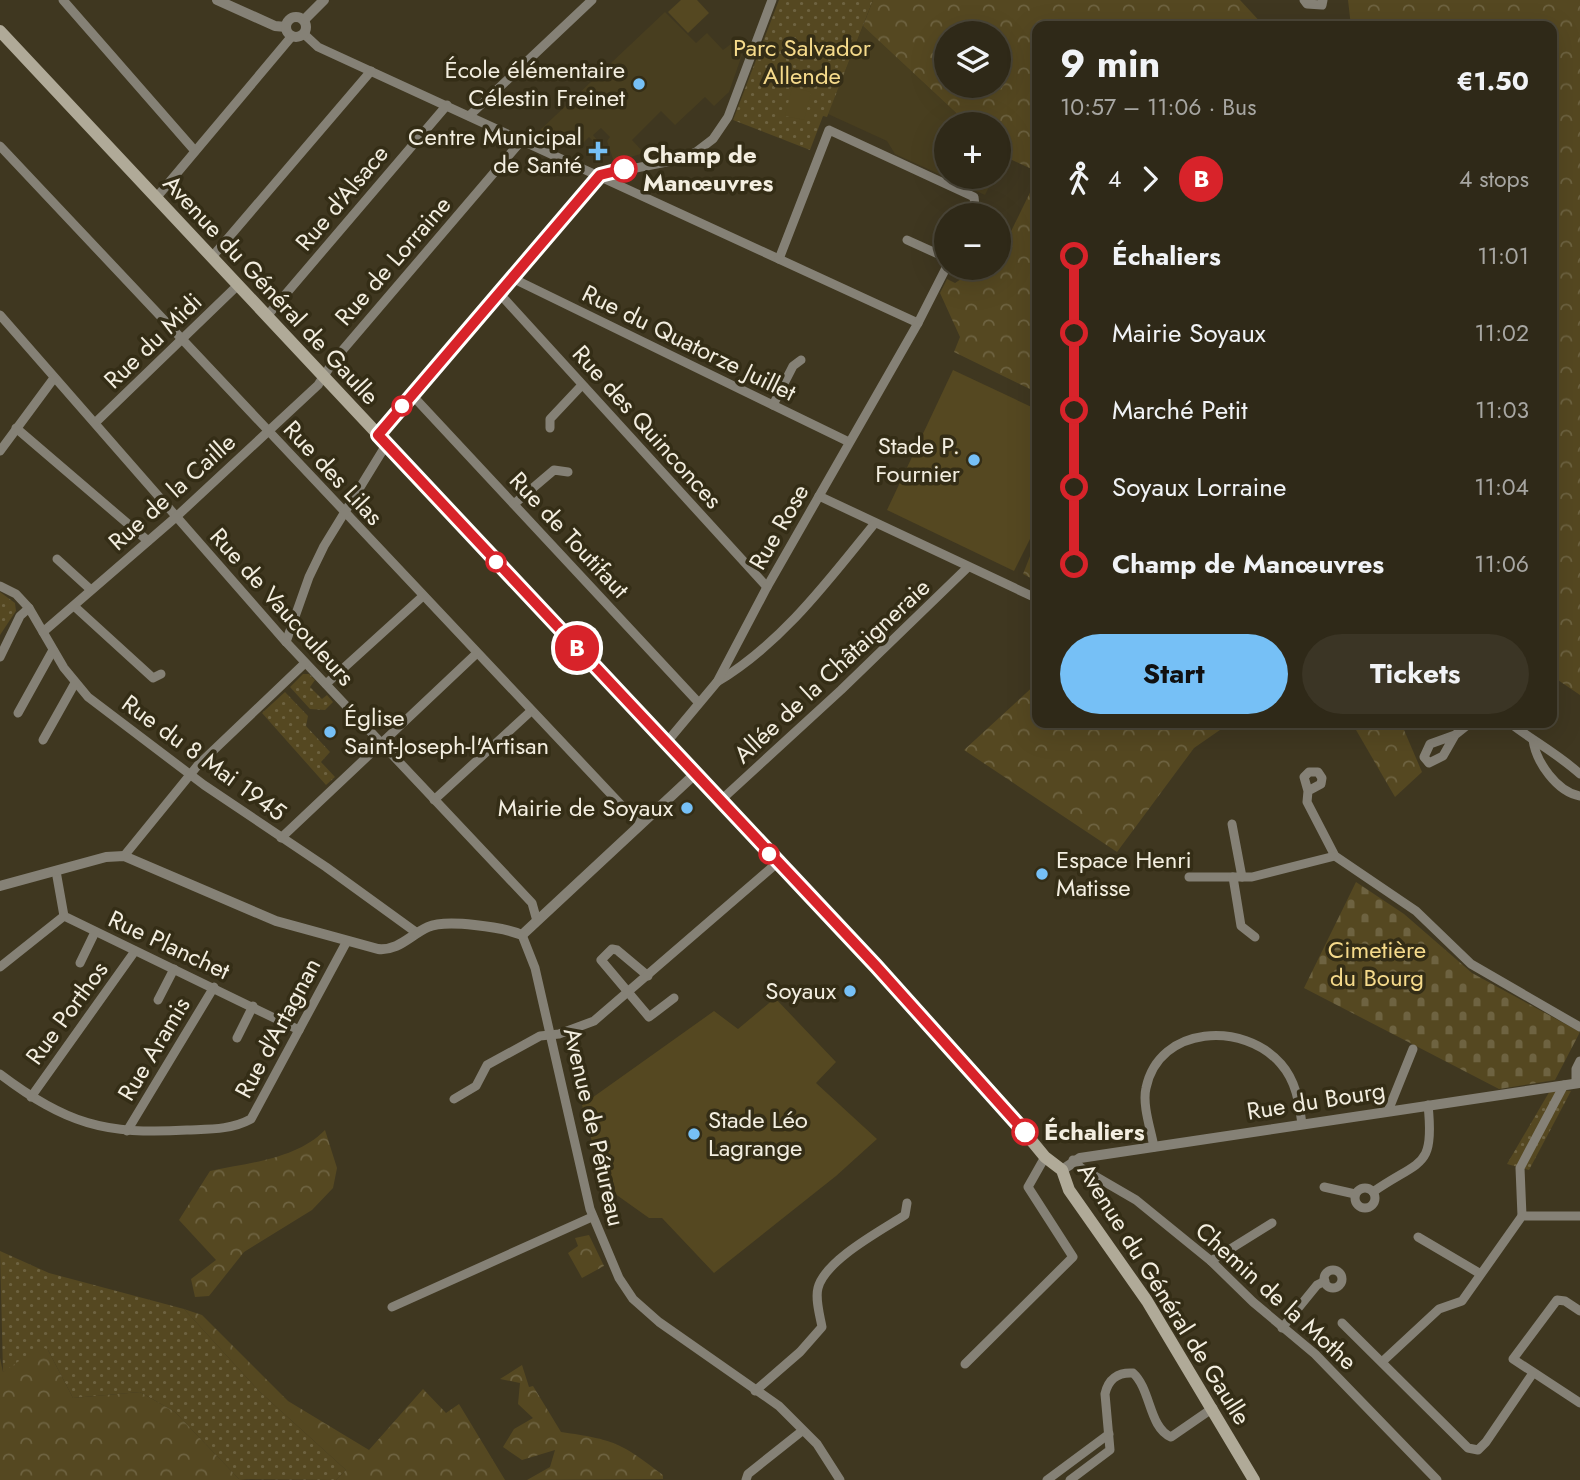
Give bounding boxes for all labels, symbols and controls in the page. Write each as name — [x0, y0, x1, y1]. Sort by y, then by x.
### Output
map controls — [934, 21, 1011, 280]
button: layers — [934, 21, 1011, 98]
park label: Parc Salvador Allende — [733, 30, 872, 93]
text: 9 min — [1060, 36, 1160, 91]
place label: École élémentaire Célestin Freinet — [444, 52, 625, 115]
text: €1.50 — [1456, 62, 1529, 100]
marker: École élémentaire Célestin Freinet — [631, 76, 647, 92]
text: 10:57 – 11:06 · Bus — [1060, 90, 1256, 124]
button: + — [934, 112, 1011, 189]
place label: Centre Municipal de Santé — [408, 119, 582, 182]
street label: Rue d'Alsace — [287, 137, 396, 258]
place label: Champ de Manœuvres — [643, 137, 773, 200]
marker: Centre Municipal de Santé — [588, 141, 608, 161]
marker: Champ de Manœuvres — [611, 156, 637, 182]
icon: walk — [1060, 160, 1098, 198]
icon: forward — [1131, 160, 1169, 198]
text: B — [1193, 161, 1209, 196]
text: 4 — [1108, 162, 1121, 196]
text: 4 stops — [1459, 162, 1529, 196]
street label: Avenue du Général de Gaulle — [155, 167, 388, 412]
street label: Rue de Lorraine — [326, 188, 459, 333]
button: − — [934, 203, 1011, 280]
text: Échaliers — [1112, 237, 1221, 275]
text: 11:01 — [1477, 239, 1529, 273]
street label: Rue du Quatorze Juillet — [576, 276, 802, 410]
street label: Rue du Midi — [96, 285, 210, 397]
text: Mairie Soyaux — [1112, 314, 1266, 352]
text: 11:02 — [1475, 316, 1529, 350]
street label: Rue des Quinconces — [564, 337, 730, 516]
text: Marché Petit — [1112, 391, 1247, 429]
text: 11:03 — [1475, 393, 1529, 427]
unlabelled marker — [392, 396, 412, 416]
street label: Rue des Lilas — [275, 412, 391, 533]
street label: Rue de la Caille — [100, 425, 243, 558]
place label: Stade P. Fournier — [875, 428, 961, 491]
marker: Stade P. Fournier — [966, 452, 982, 468]
street label: Rue de Toutifaut — [501, 463, 638, 606]
text: Soyaux Lorraine — [1112, 468, 1286, 506]
text: 11:04 — [1474, 470, 1529, 504]
street label: Rue Rose — [740, 477, 817, 576]
street label: Rue de Vaucouleurs — [202, 520, 363, 693]
text: Champ de Manœuvres — [1112, 545, 1384, 583]
text: 11:06 — [1474, 547, 1529, 581]
unlabelled marker — [486, 552, 506, 572]
street label: Allée de la Châtaigneraie — [726, 570, 938, 771]
line badge: B — [554, 625, 600, 671]
text: B — [569, 630, 585, 665]
button: Start — [1060, 634, 1288, 714]
button: Tickets — [1302, 634, 1529, 714]
street label: Rue du 8 Mai 1945 — [115, 686, 294, 829]
place label: Église Saint-Joseph-l'Artisan — [344, 700, 549, 763]
marker: Église Saint-Joseph-l'Artisan — [322, 724, 338, 740]
place label: Mairie de Soyaux — [498, 790, 674, 825]
marker: Mairie de Soyaux — [679, 800, 695, 816]
place label: Espace Henri Matisse — [1056, 842, 1192, 905]
unlabelled marker — [759, 844, 779, 864]
marker: Espace Henri Matisse — [1034, 866, 1050, 882]
street label: Rue Planchet — [103, 901, 236, 988]
park label: Cimetière du Bourg — [1328, 932, 1426, 995]
street label: Rue d'Artagnan — [226, 951, 329, 1104]
street label: Rue Porthos — [17, 954, 116, 1072]
place label: Soyaux — [765, 973, 837, 1008]
marker: Soyaux — [842, 983, 858, 999]
street label: Rue Aramis — [109, 990, 198, 1107]
street label: Avenue de Pétureau — [555, 1024, 634, 1230]
street label: Rue du Bourg — [1244, 1072, 1388, 1129]
place label: Stade Léo Lagrange — [708, 1102, 808, 1165]
place label: Échaliers — [1044, 1114, 1145, 1149]
marker: Échaliers — [1012, 1119, 1038, 1145]
marker: Stade Léo Lagrange — [686, 1126, 702, 1142]
street label: Avenue du Général de Gaulle — [1069, 1156, 1260, 1432]
street label: Chemin de la Mothe — [1188, 1213, 1365, 1378]

